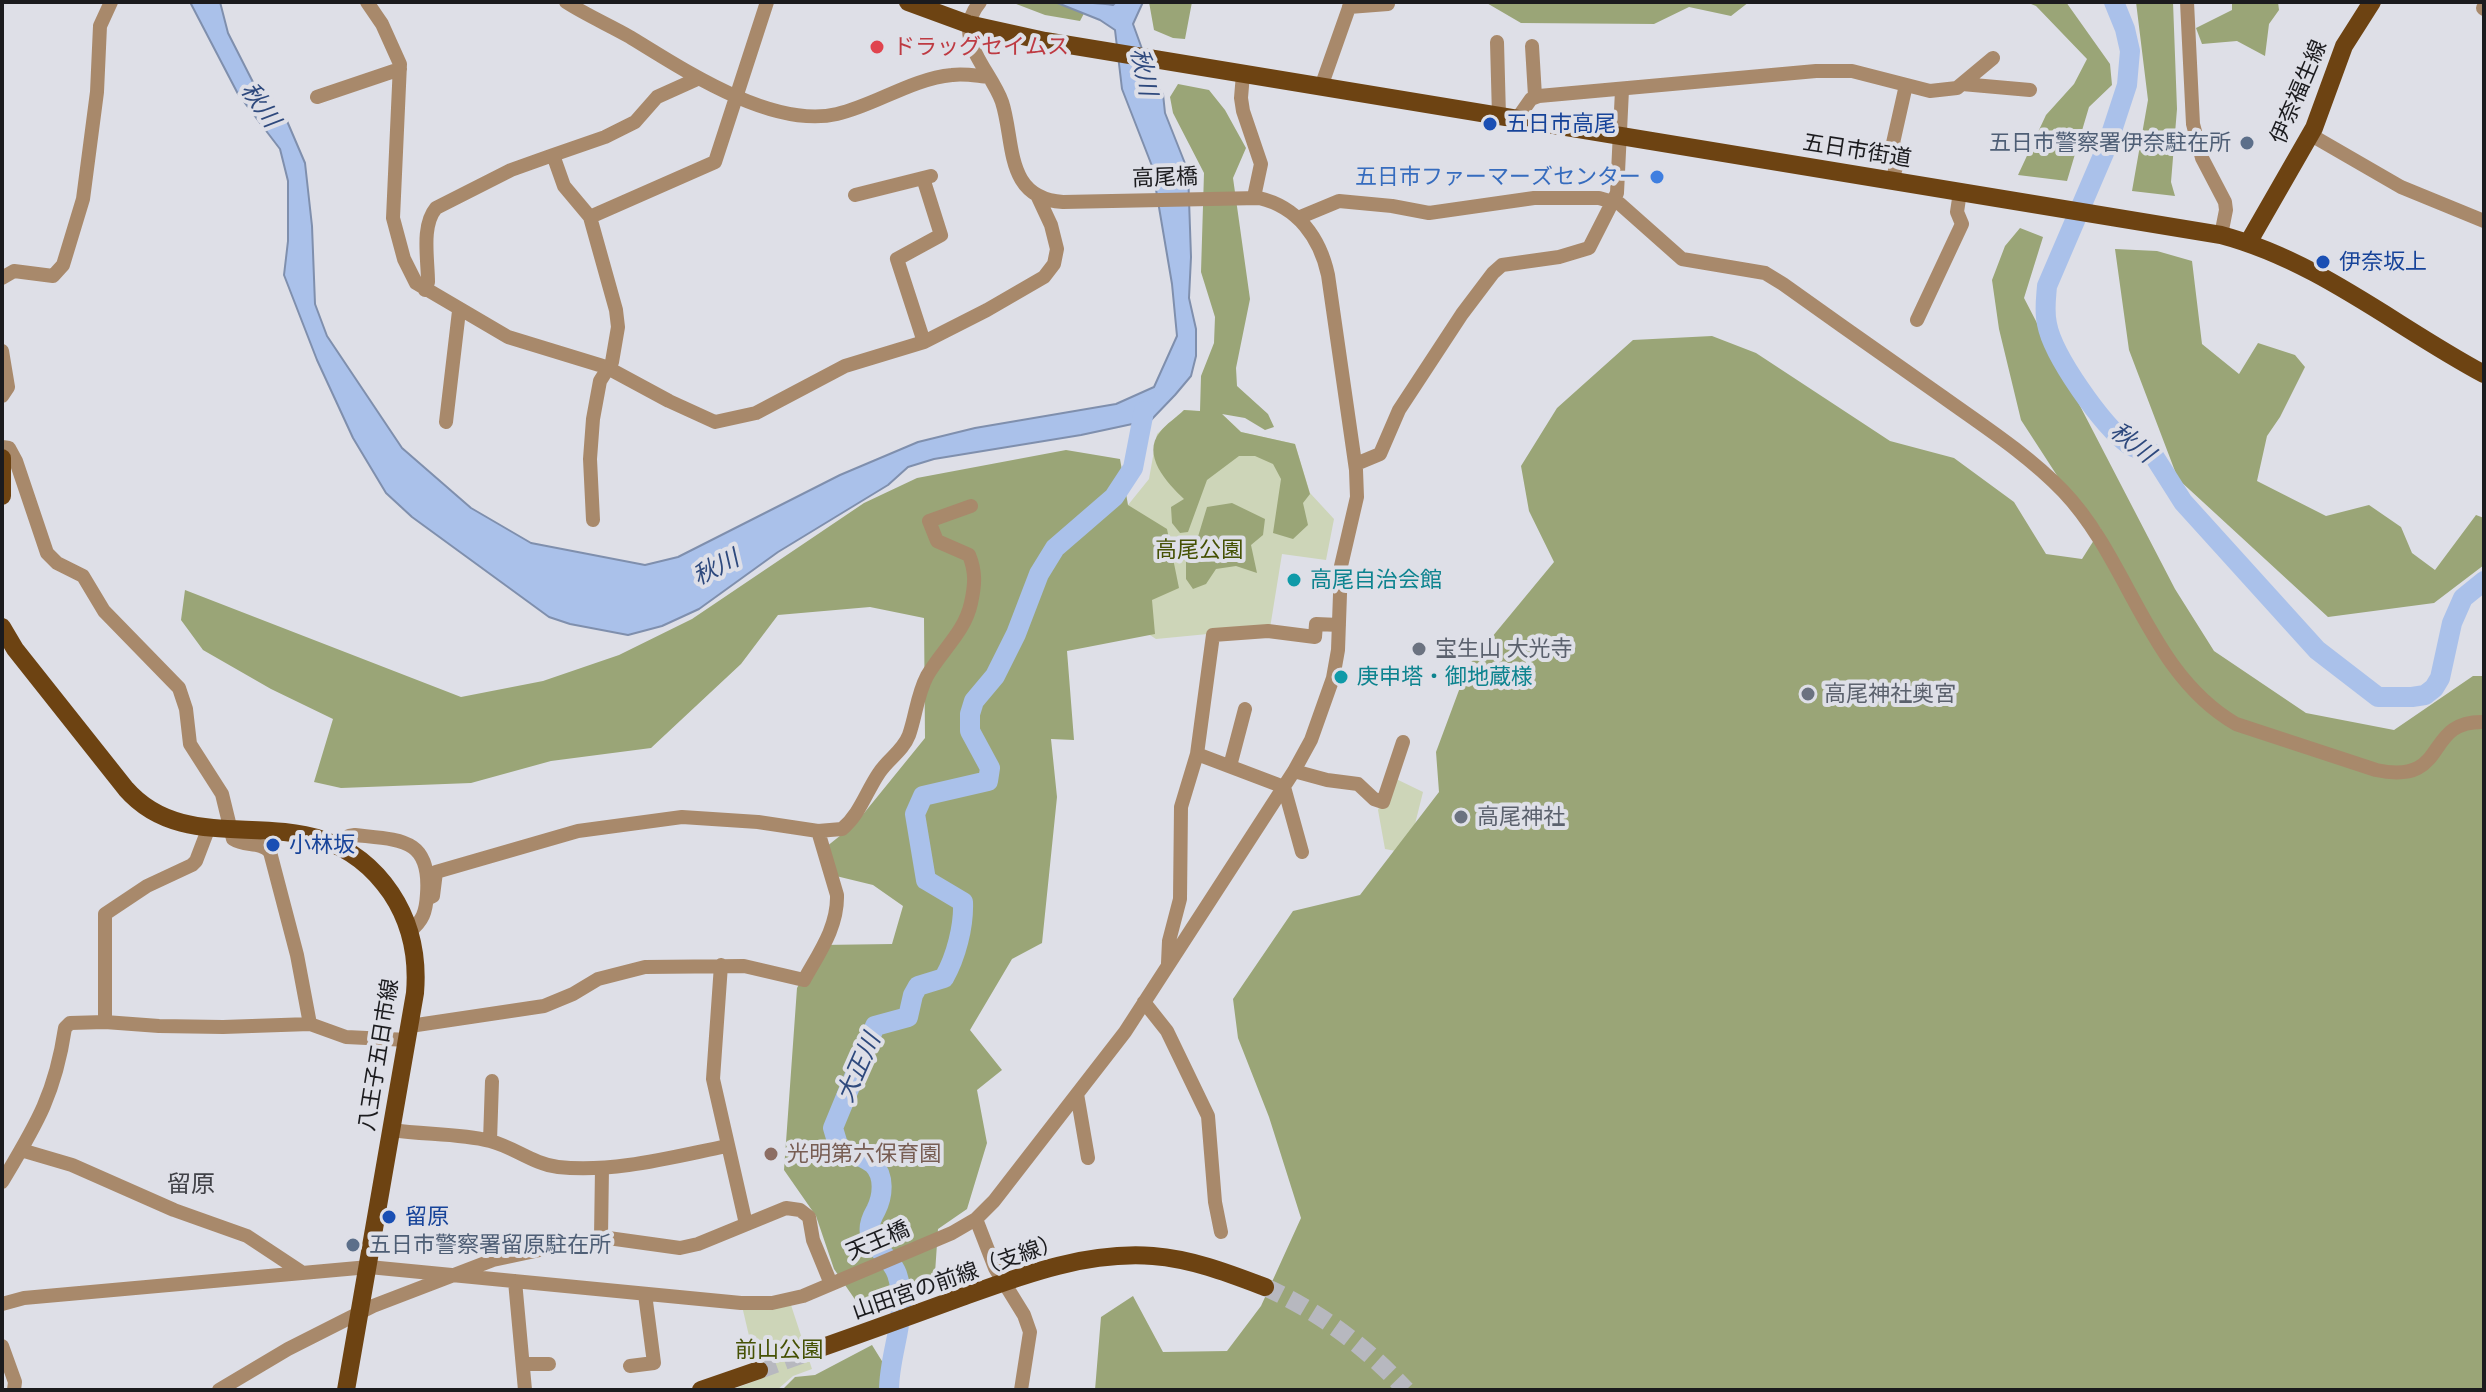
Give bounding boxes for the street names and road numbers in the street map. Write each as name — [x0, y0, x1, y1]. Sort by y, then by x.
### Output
street label: 伊奈福生線 — [2265, 36, 2333, 148]
street label: 五日市街道 — [1801, 129, 1913, 173]
street label: 高尾橋 — [1132, 164, 1198, 192]
street label: 八王子五日市線 — [354, 977, 404, 1133]
street label: 天王橋 — [842, 1216, 914, 1266]
street label: 山田宮の前線（支線） — [849, 1229, 1065, 1325]

